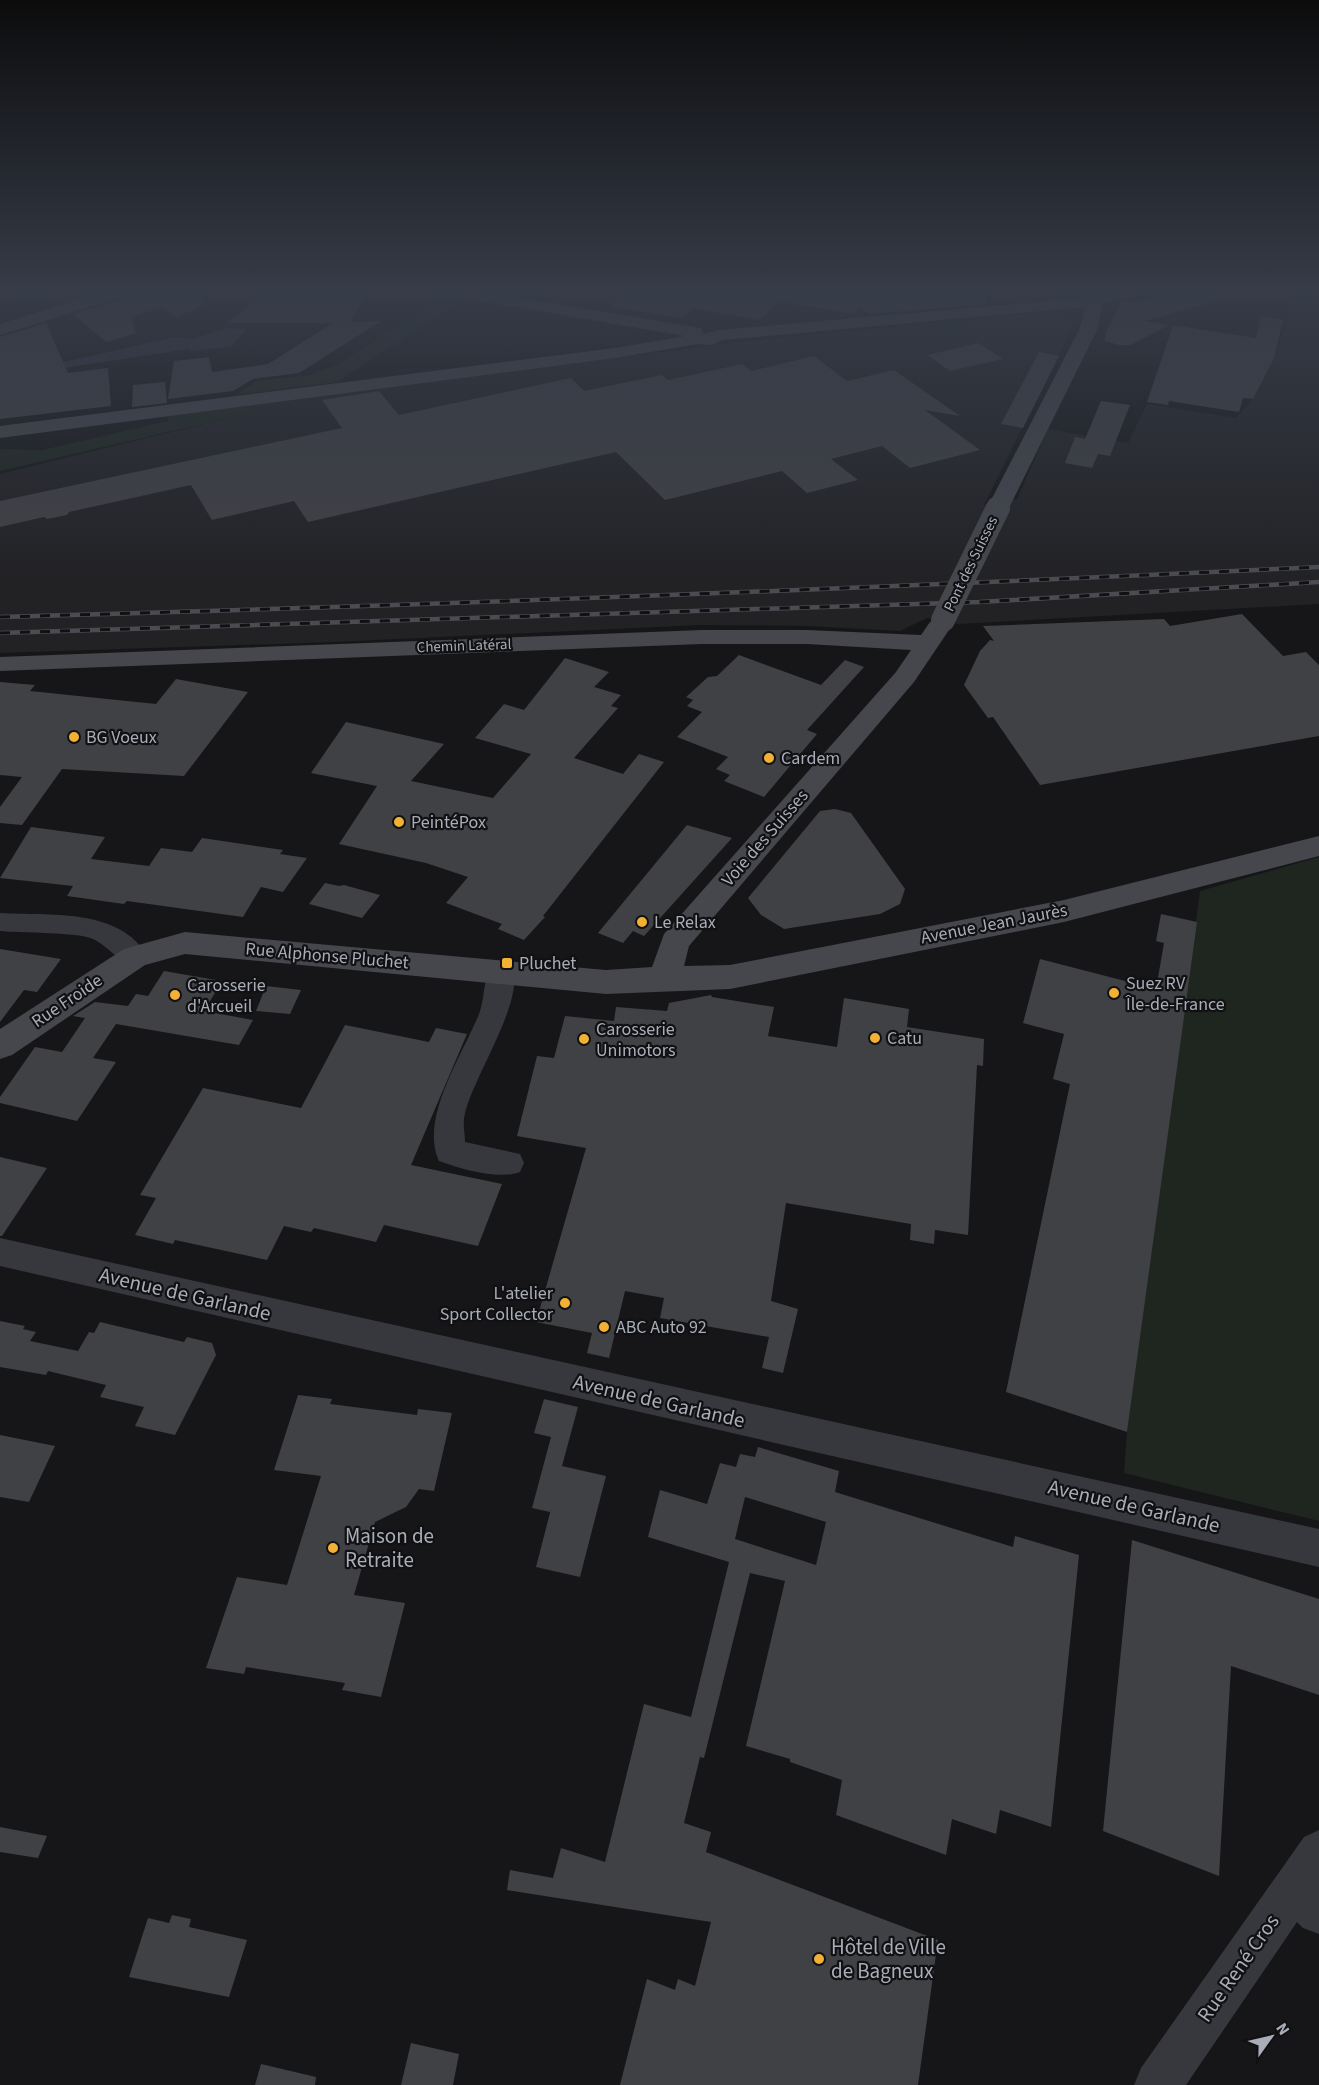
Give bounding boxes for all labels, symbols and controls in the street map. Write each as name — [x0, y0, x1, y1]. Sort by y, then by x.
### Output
street label: Pont des Suisses — [939, 513, 1003, 615]
street label: Chemin Latéral — [416, 634, 512, 658]
place label: BG Voeux — [86, 725, 157, 750]
marker: BG Voeux — [67, 730, 81, 744]
place label: Cardem — [781, 746, 840, 771]
marker: Cardem — [762, 751, 776, 765]
street label: Voie des Suisses — [716, 784, 814, 892]
place label: PeintéPox — [411, 810, 486, 835]
marker: PeintéPox — [392, 815, 406, 829]
street label: Avenue Jean Jaurès — [919, 898, 1069, 950]
place label: Le Relax — [654, 910, 716, 935]
marker: Le Relax — [635, 915, 649, 929]
street label: Rue Alphonse Pluchet — [244, 936, 410, 976]
place label: Pluchet — [519, 951, 576, 976]
marker: Pluchet — [500, 956, 514, 970]
street label: Rue Froide — [27, 968, 107, 1034]
place label: Suez RV Île-de-France — [1125, 971, 1225, 1017]
place label: Carosserie d'Arcueil — [187, 973, 266, 1019]
marker: Suez RV Île-de-France — [1107, 986, 1121, 1000]
marker: Carosserie d'Arcueil — [168, 988, 182, 1002]
place label: Carosserie Unimotors — [596, 1017, 676, 1063]
place label: Catu — [887, 1026, 922, 1051]
marker: Catu — [868, 1031, 882, 1045]
marker: Carosserie Unimotors — [577, 1032, 591, 1046]
street label: Avenue de Garlande — [96, 1260, 274, 1328]
place label: L'atelier Sport Collector — [440, 1281, 554, 1327]
marker: L'atelier Sport Collector — [558, 1296, 572, 1310]
place label: ABC Auto 92 — [616, 1315, 707, 1340]
marker: ABC Auto 92 — [597, 1320, 611, 1334]
street label: Avenue de Garlande — [570, 1367, 748, 1435]
street label: Avenue de Garlande — [1045, 1472, 1223, 1540]
place label: Maison de Retraite — [345, 1521, 434, 1575]
marker: Maison de Retraite — [326, 1541, 340, 1555]
street label: Rue René Cros — [1190, 1908, 1286, 2028]
place label: Hôtel de Ville de Bagneux — [831, 1932, 946, 1986]
marker: Hôtel de Ville de Bagneux — [812, 1952, 826, 1966]
north arrow — [1241, 2007, 1301, 2067]
text: N — [1271, 2019, 1295, 2040]

